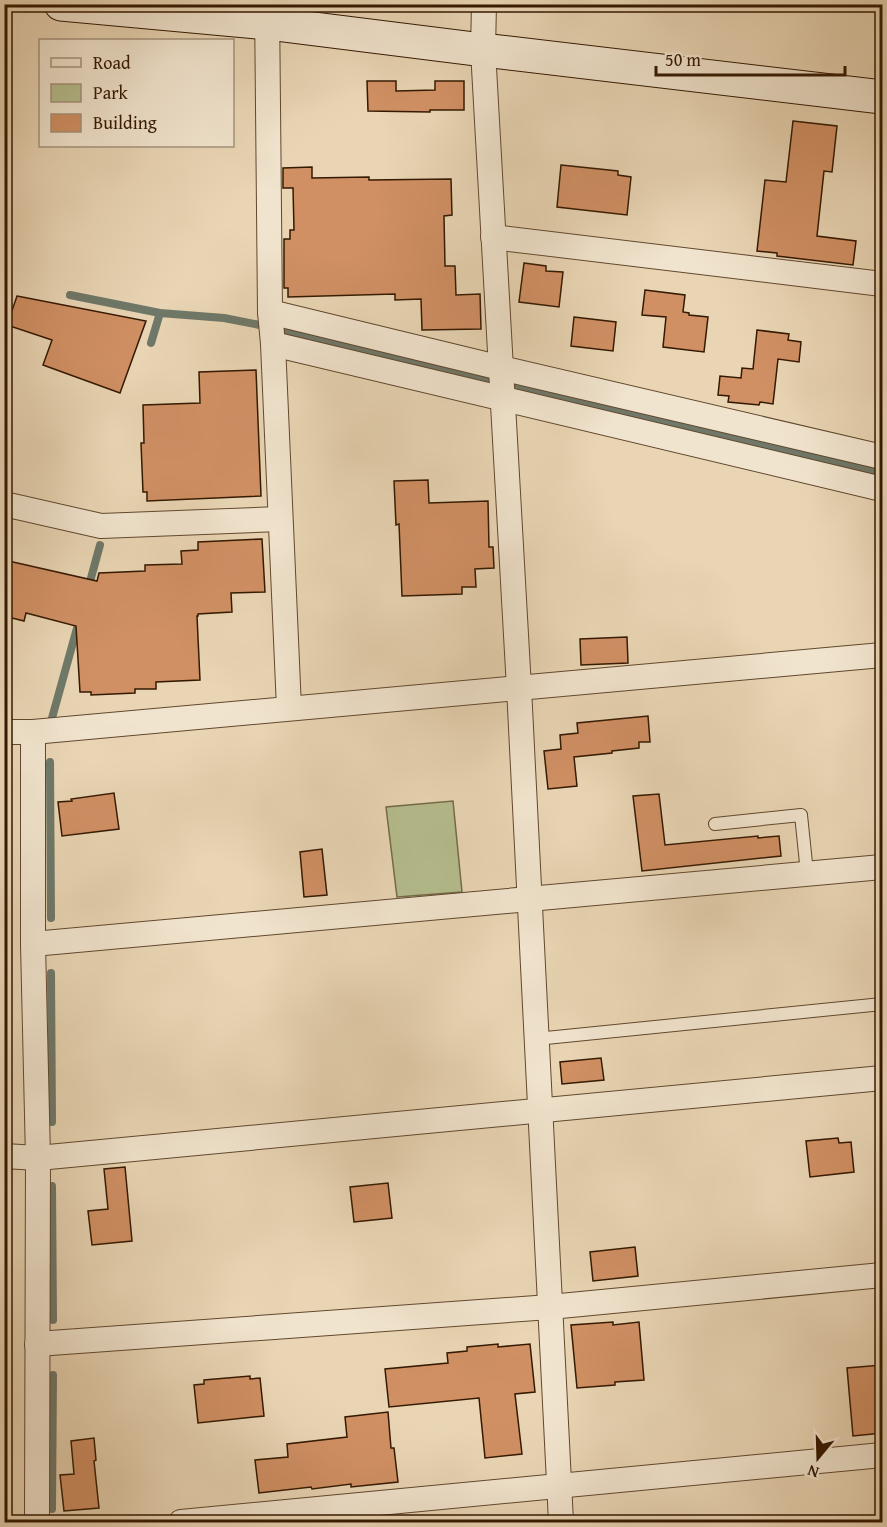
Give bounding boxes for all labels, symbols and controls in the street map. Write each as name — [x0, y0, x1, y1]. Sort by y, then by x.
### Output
legend — [39, 39, 234, 147]
scale bar — [656, 39, 845, 77]
text: 50 m — [665, 46, 701, 73]
text: Road — [93, 49, 131, 76]
text: Park — [93, 79, 129, 106]
text: Building — [93, 109, 157, 136]
north arrow — [788, 1428, 848, 1488]
text: N — [804, 1459, 822, 1485]

